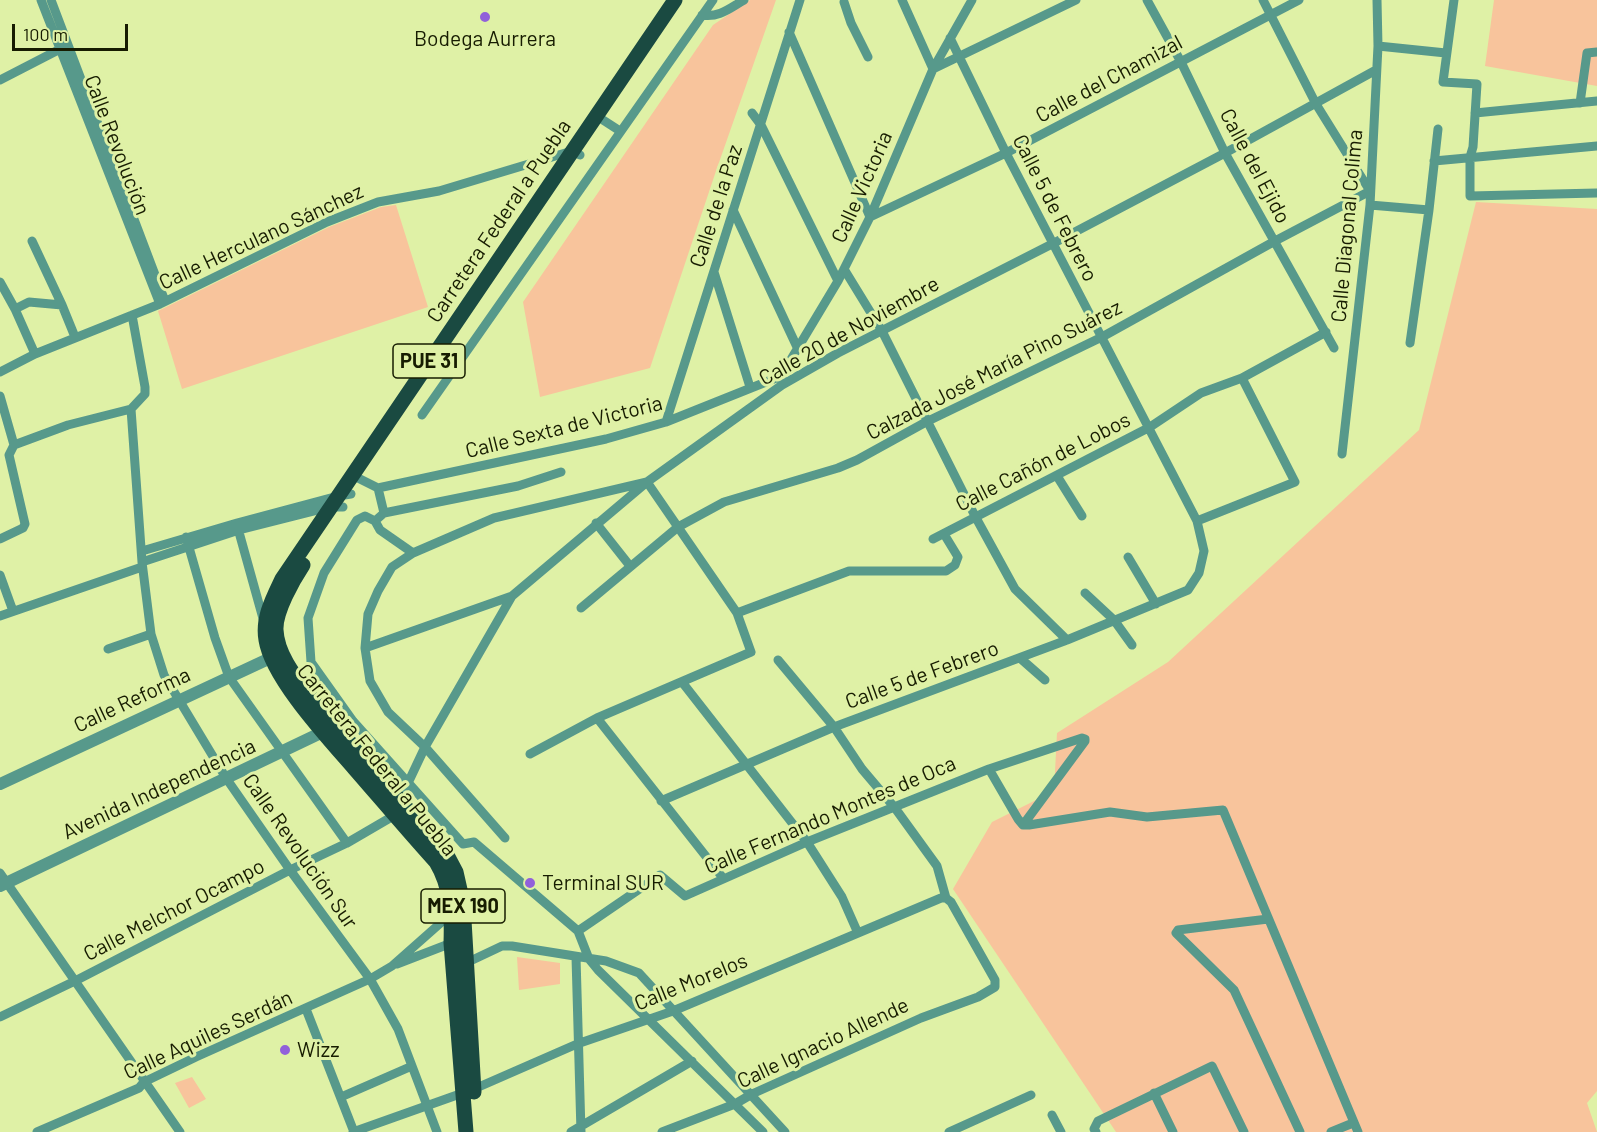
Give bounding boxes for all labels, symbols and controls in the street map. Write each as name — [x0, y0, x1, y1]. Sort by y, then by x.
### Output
marker: Bodega Aurrera — [478, 10, 492, 24]
scale bar — [15, 12, 130, 50]
text: 100 m — [23, 23, 68, 45]
place label: Bodega Aurrera — [414, 26, 556, 52]
street label: Calle del Chamizal — [1031, 30, 1187, 128]
street label: Calle Revolución — [79, 71, 155, 219]
street label: Calle del Ejido — [1214, 104, 1296, 228]
street label: Carretera Federal a Puebla — [422, 115, 576, 327]
street label: Calle Victoria — [826, 127, 898, 247]
street label: Calle Diagonal Colima — [1326, 128, 1368, 324]
street label: Calle 5 de Febrero — [1007, 130, 1103, 286]
street label: Calle de la Paz — [684, 142, 748, 270]
street label: Calle Herculano Sánchez — [155, 179, 367, 295]
street label: Calle 20 de Noviembre — [755, 271, 943, 391]
street label: Calzada José María Pino Suárez — [862, 294, 1126, 446]
road number: PUE 31 — [393, 344, 465, 378]
street label: Calle Sexta de Victoria — [463, 390, 665, 464]
street label: Calle Cañón de Lobos — [951, 407, 1135, 517]
street label: Calle 5 de Febrero — [842, 636, 1002, 714]
street label: Carretera Federal a Puebla — [292, 659, 462, 861]
street label: Calle Reforma — [70, 662, 194, 738]
street label: Avenida Independencia — [59, 733, 259, 845]
street label: Calle Fernando Montes de Oca — [701, 751, 959, 879]
street label: Calle Revolución Sur — [237, 769, 363, 933]
street label: Calle Melchor Ocampo — [79, 853, 269, 967]
place label: Terminal SUR — [542, 870, 664, 896]
marker: Terminal SUR — [523, 876, 537, 890]
road number: MEX 190 — [421, 889, 505, 923]
street label: Calle Morelos — [631, 948, 751, 1016]
street label: Calle Aquiles Serdán — [120, 985, 296, 1085]
street label: Calle Ignacio Allende — [733, 992, 913, 1094]
place label: Wizz — [297, 1037, 339, 1063]
marker: Wizz — [278, 1043, 292, 1057]

